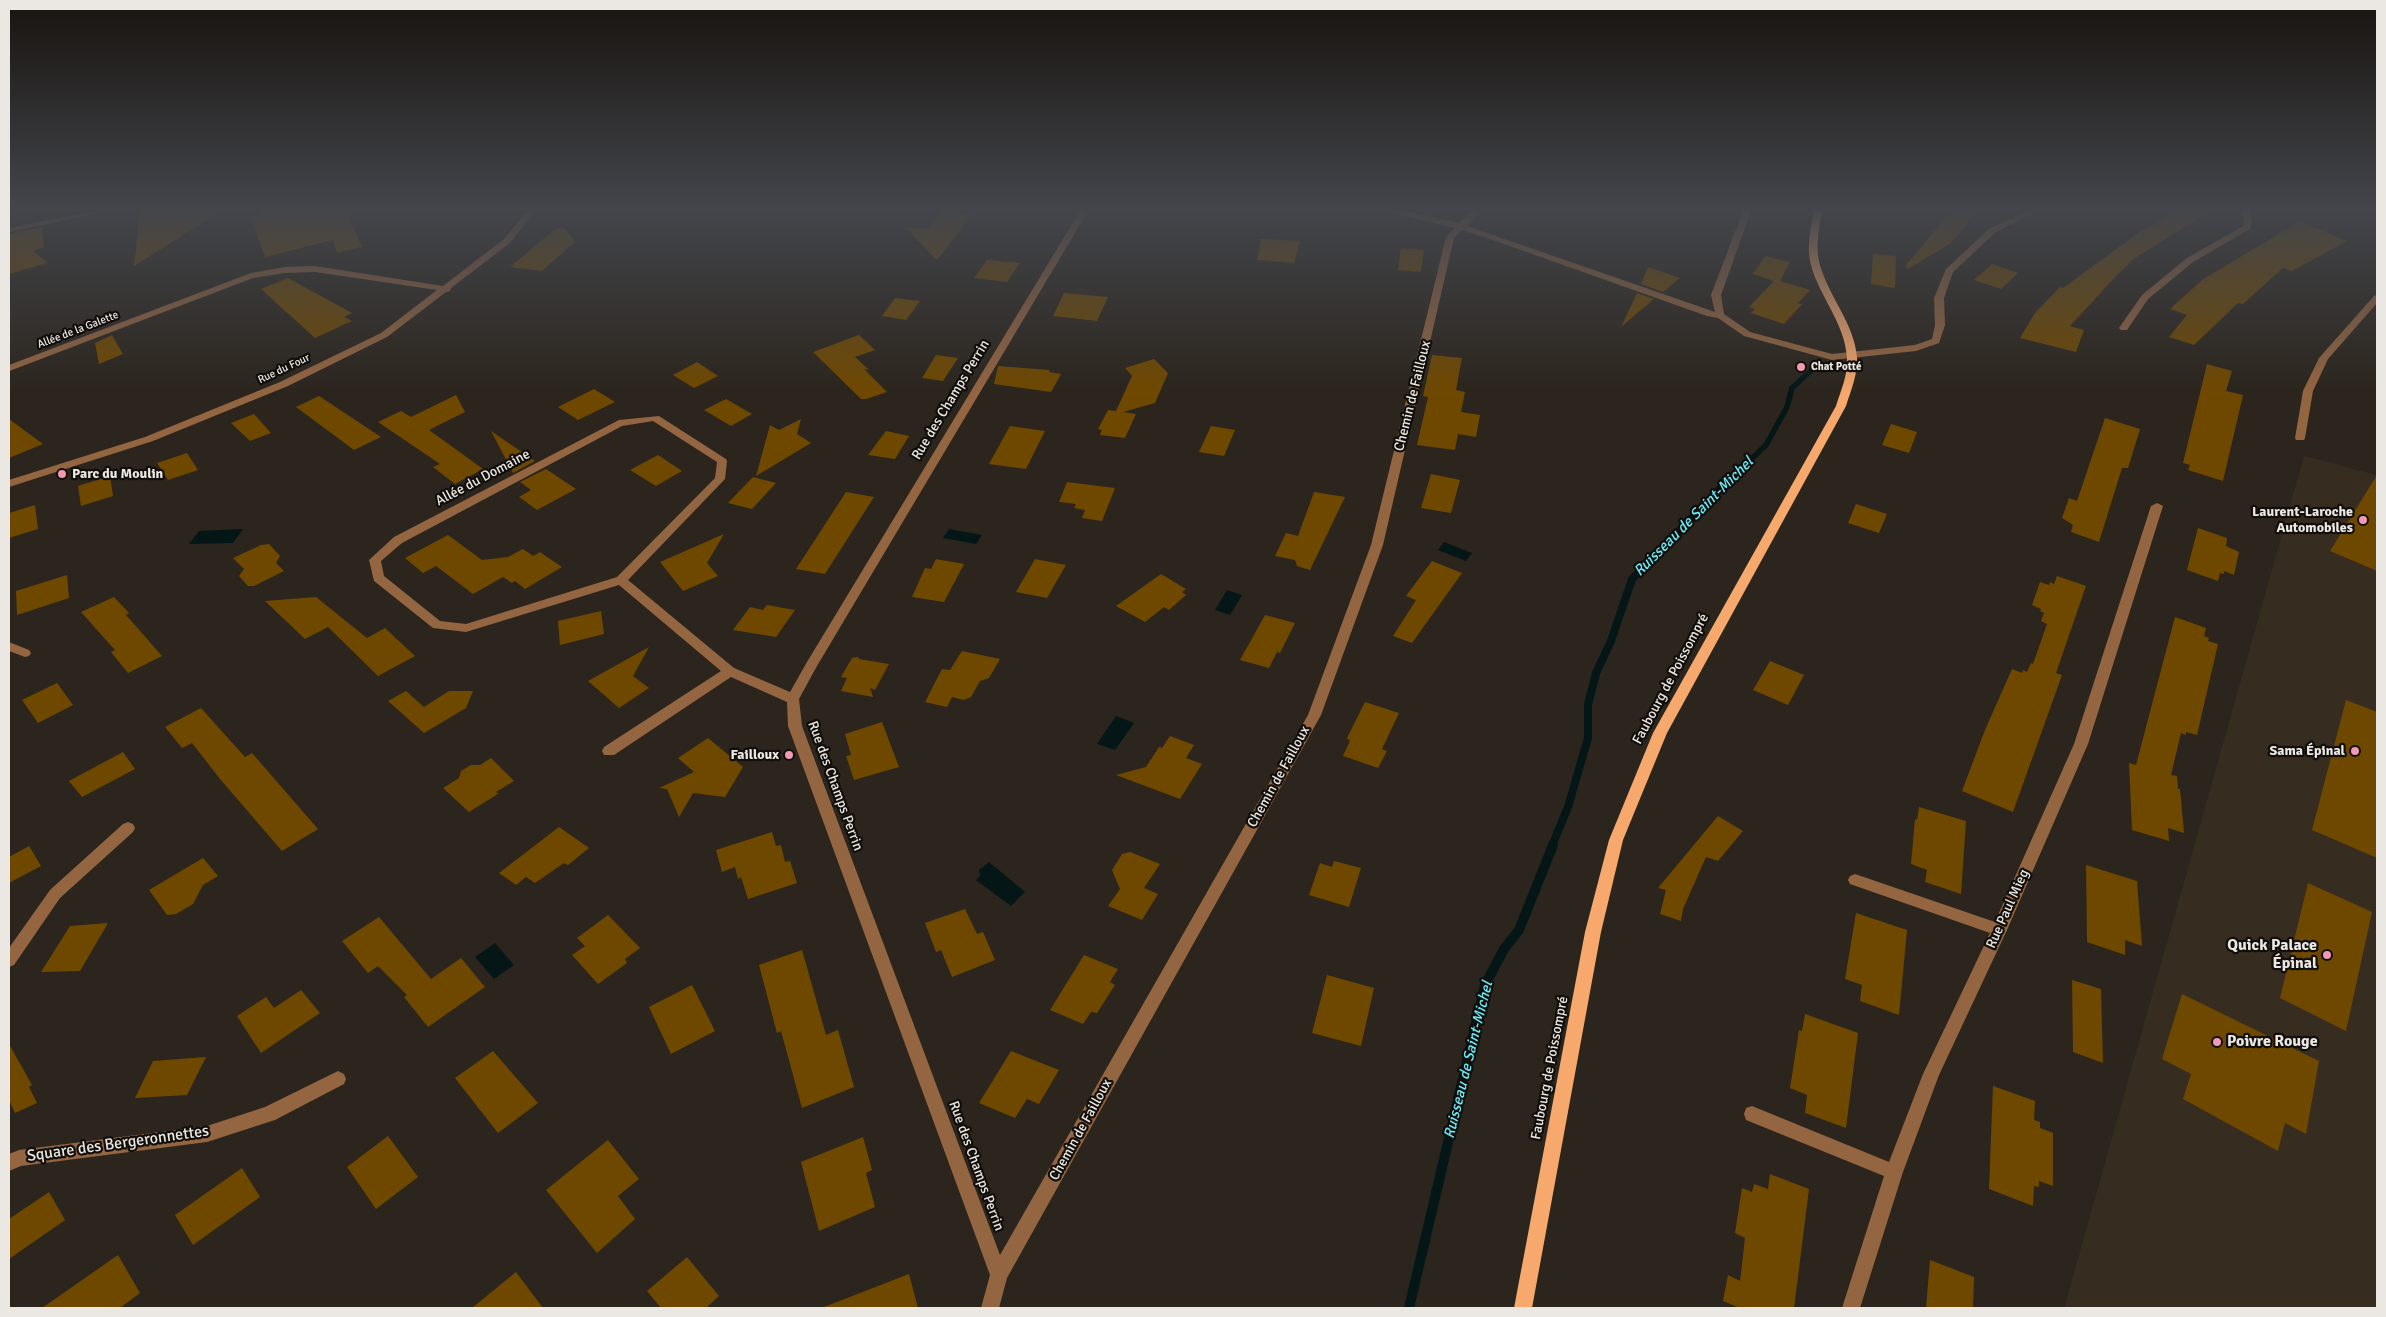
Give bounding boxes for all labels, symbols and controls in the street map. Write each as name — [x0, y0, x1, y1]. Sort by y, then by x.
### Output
street label: Allée de la Galette — [36, 308, 120, 352]
street label: Rue des Champs Perrin — [909, 337, 993, 463]
street label: Chemin de Failloux — [1391, 339, 1435, 453]
street label: Rue du Four — [256, 351, 312, 387]
place label: Chat Potté — [1811, 360, 1861, 374]
marker: Chat Potté — [1795, 361, 1807, 373]
street label: Allée du Domaine — [433, 446, 533, 510]
water label: Ruisseau de Saint-Michel — [1631, 454, 1757, 580]
place label: Parc du Moulin — [72, 466, 163, 482]
marker: Parc du Moulin — [56, 468, 68, 480]
place label: Laurent-Laroche Automobiles — [2252, 504, 2353, 536]
marker: Laurent-Laroche Automobiles — [2357, 514, 2369, 526]
street label: Faubourg de Poissompré — [1629, 611, 1713, 747]
street label: Rue des Champs Perrin — [804, 719, 866, 853]
street label: Chemin de Failloux — [1244, 723, 1314, 831]
place label: Sama Épinal — [2269, 743, 2345, 759]
marker: Sama Épinal — [2349, 745, 2361, 757]
place label: Failloux — [730, 747, 779, 763]
marker: Failloux — [783, 749, 795, 761]
street label: Rue Paul Mieg — [1983, 867, 2033, 951]
place label: Quick Palace Épinal — [2227, 936, 2317, 974]
marker: Quick Palace Épinal — [2321, 949, 2333, 961]
water label: Ruisseau de Saint-Michel — [1441, 980, 1497, 1140]
street label: Faubourg de Poissompré — [1528, 995, 1572, 1141]
place label: Poivre Rouge — [2227, 1032, 2318, 1052]
marker: Poivre Rouge — [2211, 1036, 2223, 1048]
street label: Chemin de Failloux — [1046, 1076, 1116, 1184]
street label: Rue des Champs Perrin — [945, 1099, 1007, 1233]
street label: Square des Bergeronnettes — [26, 1122, 210, 1166]

